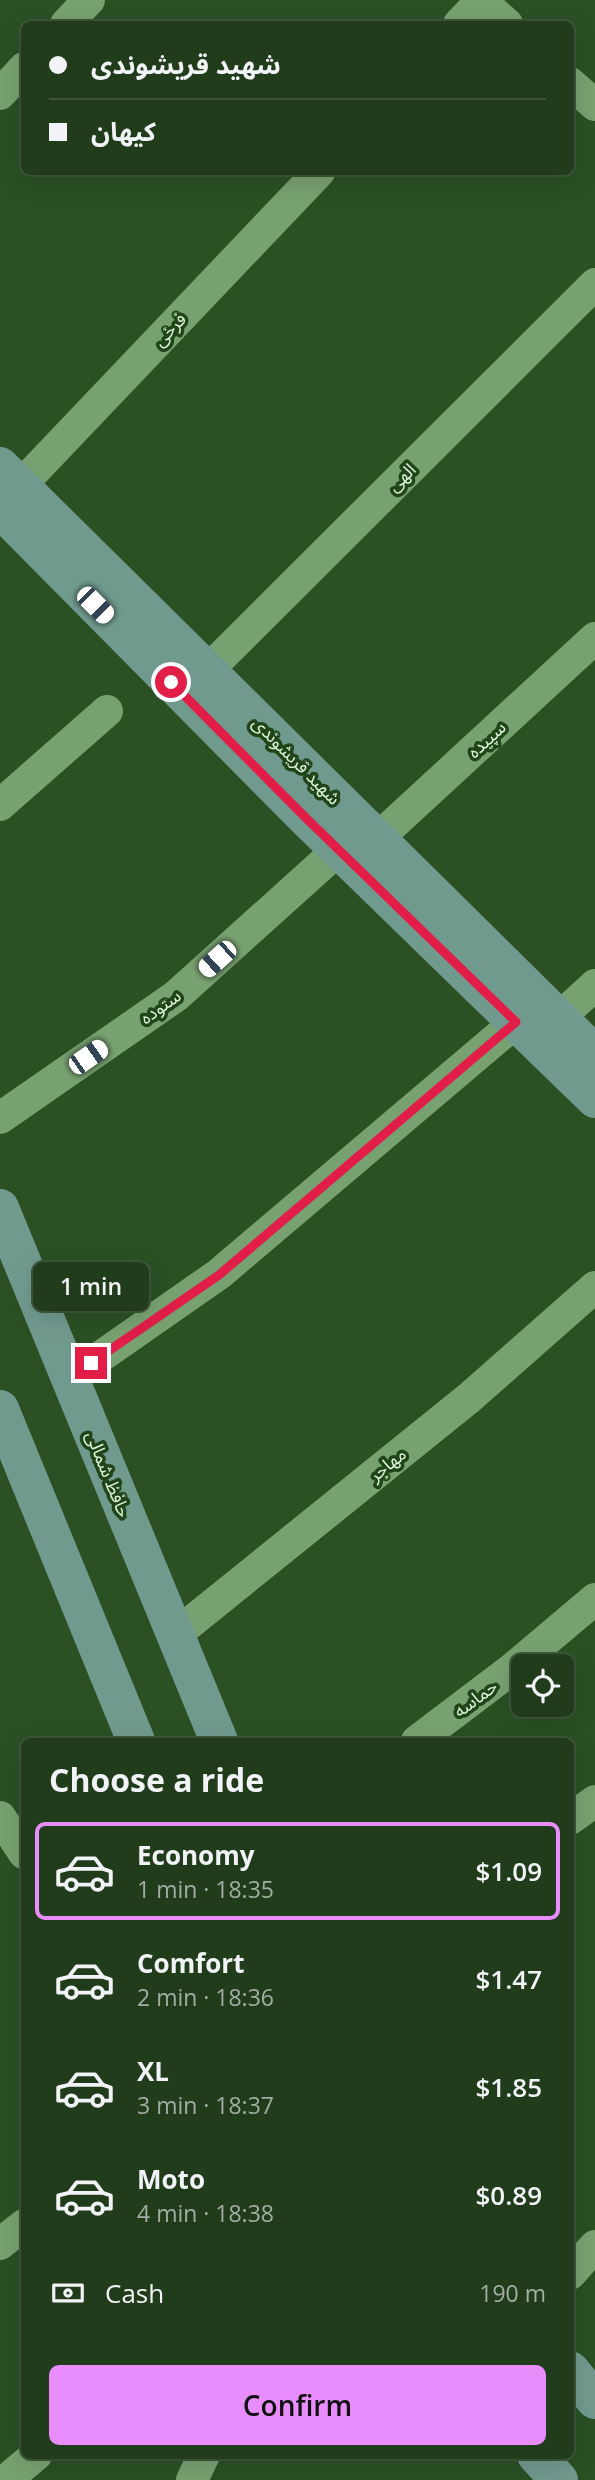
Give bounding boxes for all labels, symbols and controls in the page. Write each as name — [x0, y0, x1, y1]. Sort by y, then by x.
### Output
text: شهید قریشوندی — [91, 46, 281, 82]
text: کیهان — [91, 113, 156, 149]
street label: فرخی — [147, 307, 191, 351]
street label: الهی — [381, 457, 421, 497]
car — [73, 583, 118, 627]
route start — [155, 666, 187, 698]
street label: شهید قریشوندی — [247, 710, 347, 810]
street label: سپیده — [462, 715, 511, 763]
car — [195, 937, 240, 981]
street label: ستوده — [135, 983, 185, 1029]
car — [65, 1036, 112, 1078]
callout: 1 min — [33, 1262, 149, 1310]
text: 1 min — [60, 1270, 122, 1302]
route end — [75, 1347, 107, 1379]
street label: حافظ شمالی — [81, 1427, 137, 1521]
street label: مهاجر — [363, 1442, 411, 1487]
map controls — [511, 1654, 574, 1717]
button: locate — [511, 1654, 574, 1717]
street label: حماسه — [448, 1674, 502, 1722]
text: Choose a ride — [49, 1758, 264, 1801]
text: Economy — [137, 1837, 255, 1873]
icon: car — [53, 1840, 116, 1903]
text: $1.09 — [475, 1853, 542, 1889]
text: 1 min · 18:35 — [137, 1873, 274, 1905]
text: Comfort — [137, 1945, 244, 1981]
icon: car — [53, 1948, 116, 2011]
text: $1.47 — [475, 1961, 542, 1997]
text: 2 min · 18:36 — [137, 1981, 274, 2013]
text: XL — [137, 2053, 169, 2089]
icon: car — [53, 2056, 116, 2119]
text: $1.85 — [475, 2069, 542, 2105]
text: 3 min · 18:37 — [137, 2089, 274, 2121]
text: Moto — [137, 2161, 205, 2197]
icon: car — [53, 2164, 116, 2227]
text: $0.89 — [475, 2177, 542, 2213]
text: 4 min · 18:38 — [137, 2197, 274, 2229]
icon: cash — [49, 2274, 87, 2312]
text: Cash — [105, 2275, 164, 2311]
text: 190 m — [479, 2277, 546, 2309]
button: Confirm — [49, 2365, 546, 2445]

